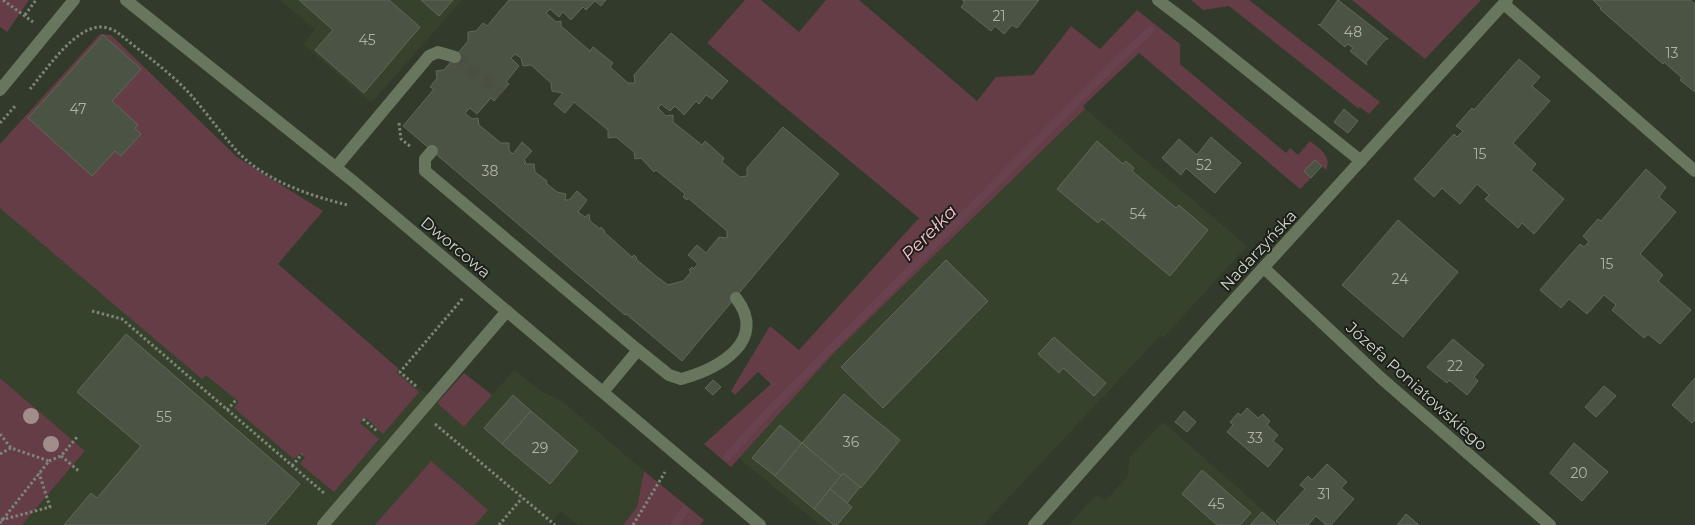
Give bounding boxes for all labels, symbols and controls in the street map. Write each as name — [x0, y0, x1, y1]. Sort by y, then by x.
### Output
house number: 21 — [992, 7, 1006, 25]
house number: 48 — [1344, 23, 1362, 41]
house number: 45 — [358, 31, 376, 49]
house number: 13 — [1666, 44, 1679, 62]
house number: 47 — [70, 100, 86, 118]
house number: 15 — [1474, 145, 1487, 163]
house number: 52 — [1196, 156, 1212, 174]
house number: 38 — [482, 162, 498, 180]
water label: Perełka — [897, 201, 961, 265]
house number: 54 — [1129, 205, 1147, 223]
street label: Nadarzyńska — [1216, 206, 1301, 295]
street label: Dworcowa — [417, 213, 494, 282]
house number: 15 — [1601, 255, 1614, 273]
house number: 24 — [1392, 270, 1409, 288]
street label: Józefa Poniatowskiego — [1342, 318, 1491, 455]
house number: 22 — [1447, 357, 1463, 375]
house number: 55 — [156, 408, 172, 426]
house number: 33 — [1247, 429, 1263, 447]
house number: 36 — [843, 433, 860, 451]
house number: 29 — [532, 439, 548, 457]
house number: 20 — [1570, 464, 1588, 482]
house number: 31 — [1318, 485, 1330, 503]
house number: 45 — [1207, 495, 1225, 513]

